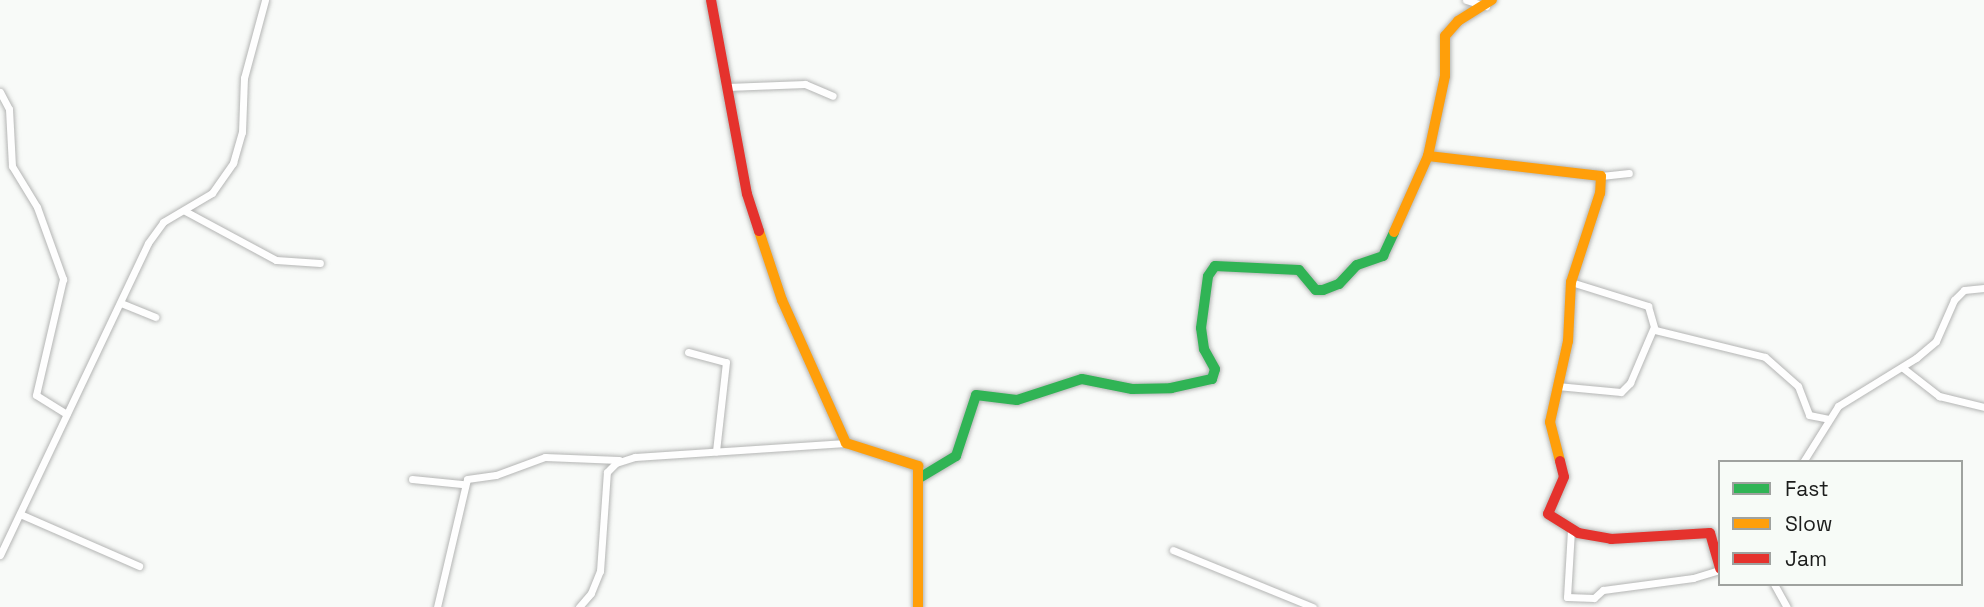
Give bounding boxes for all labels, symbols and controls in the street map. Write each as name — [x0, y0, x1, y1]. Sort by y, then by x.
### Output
legend — [1718, 460, 1963, 586]
text: Fast — [1785, 475, 1829, 502]
text: Slow — [1785, 510, 1833, 537]
text: Jam — [1785, 545, 1827, 572]

